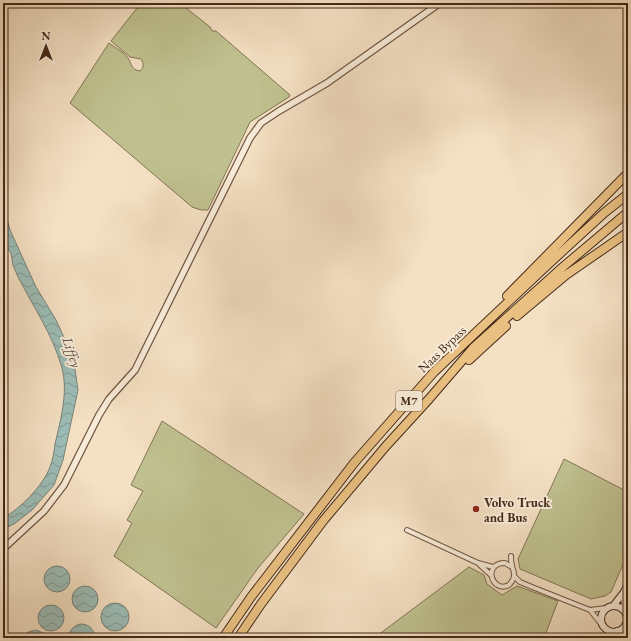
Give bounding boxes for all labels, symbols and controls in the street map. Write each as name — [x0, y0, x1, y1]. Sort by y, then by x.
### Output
north arrow — [26, 26, 66, 66]
text: N — [42, 29, 51, 43]
street label: Naas Bypass — [414, 322, 470, 376]
water label: Liffey — [58, 333, 86, 370]
road number: M7 — [396, 391, 422, 411]
place label: Volvo Truck and Bus — [484, 494, 551, 526]
marker: Volvo Truck and Bus — [471, 504, 481, 514]

